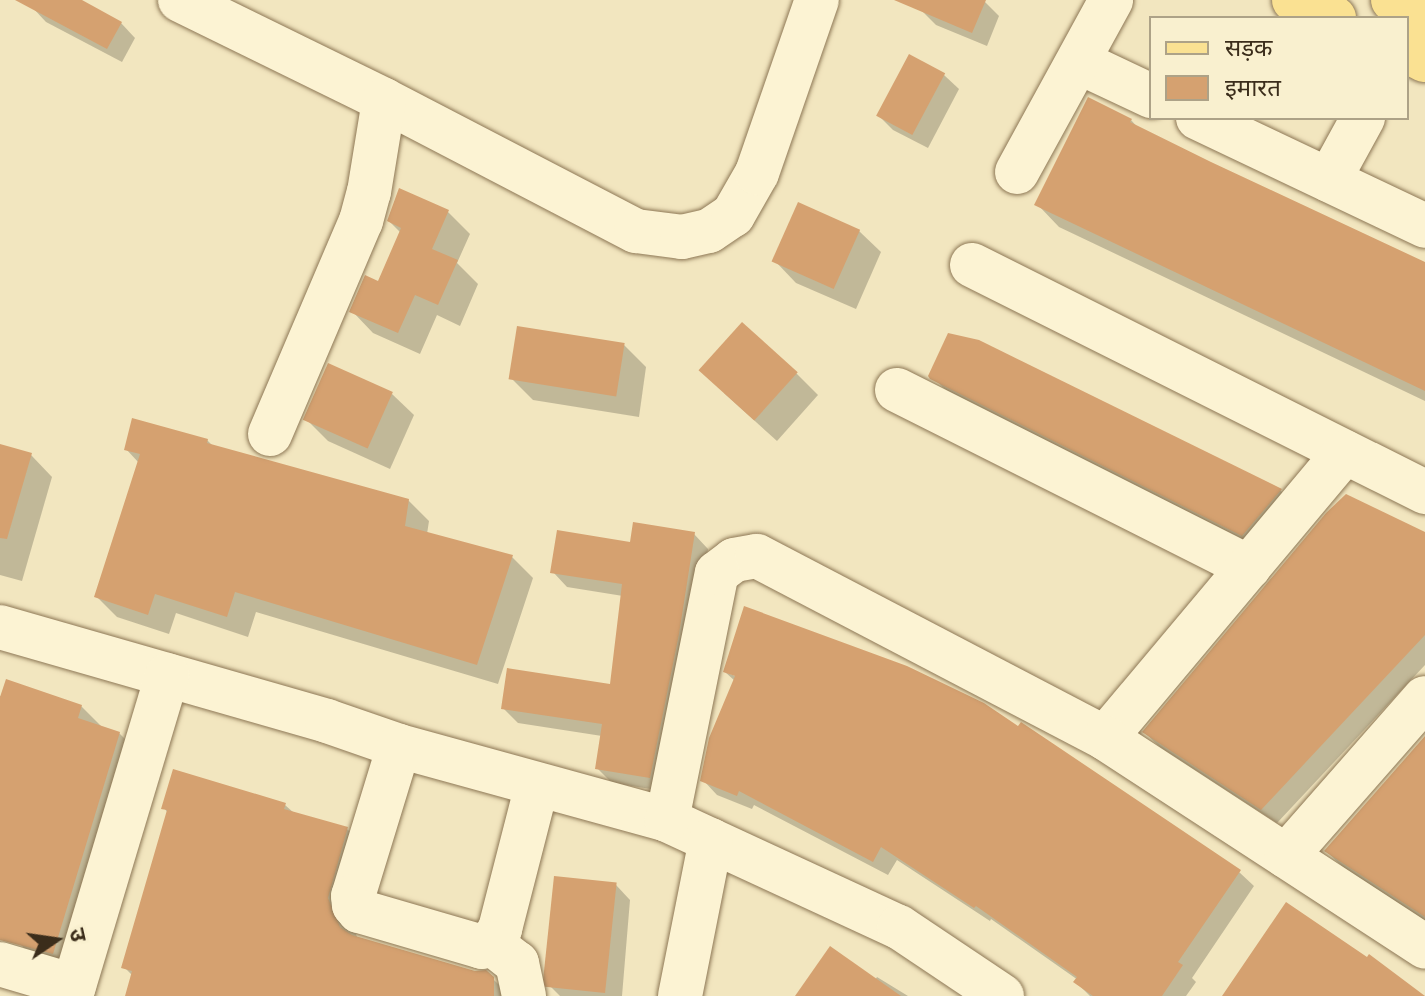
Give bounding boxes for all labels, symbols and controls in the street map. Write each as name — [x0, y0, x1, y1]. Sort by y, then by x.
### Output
legend — [1149, 16, 1409, 120]
text: सड़क — [1225, 30, 1273, 63]
text: इमारत — [1225, 70, 1281, 103]
north arrow — [16, 900, 96, 980]
text: उ — [63, 925, 95, 944]

